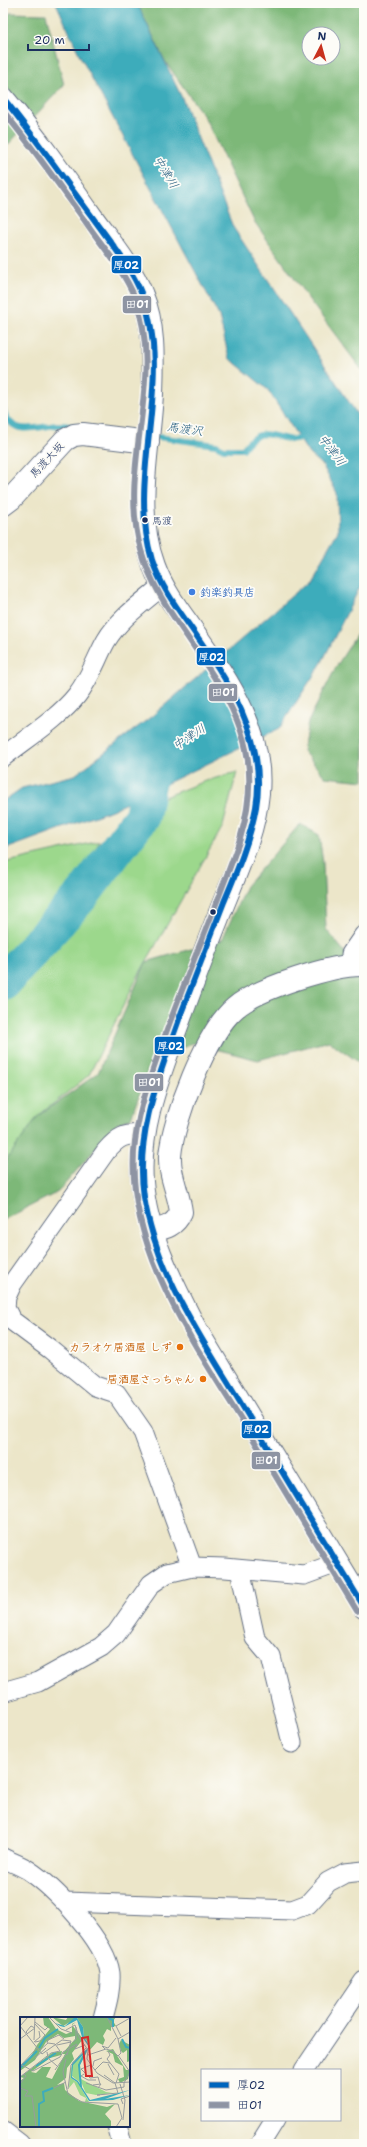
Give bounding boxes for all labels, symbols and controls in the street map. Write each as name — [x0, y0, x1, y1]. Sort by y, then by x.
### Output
scale bar — [28, 26, 89, 52]
north arrow — [301, 26, 341, 66]
text: N — [317, 29, 327, 44]
text: 20 m — [34, 32, 65, 48]
water label: 中津川 — [150, 152, 182, 192]
line badge: 厚02 — [111, 255, 142, 274]
text: 厚02 — [113, 258, 139, 273]
line badge: 田01 — [122, 295, 152, 314]
text: 田01 — [125, 297, 149, 312]
water label: 馬渡沢 — [166, 419, 205, 440]
water label: 中津川 — [315, 431, 349, 469]
street label: 馬渡大坂 — [27, 439, 67, 481]
place label: 馬渡 — [152, 514, 172, 527]
marker: 馬渡 — [140, 515, 150, 525]
place label: 釣楽釣具店 — [200, 585, 255, 600]
marker: 釣楽釣具店 — [187, 587, 197, 597]
line badge: 厚02 — [196, 647, 226, 666]
text: 厚02 — [198, 650, 224, 665]
line badge: 田01 — [208, 683, 238, 702]
text: 田01 — [211, 685, 235, 700]
water label: 中津川 — [170, 720, 208, 754]
unlabelled marker — [208, 907, 218, 917]
line badge: 厚02 — [154, 1036, 185, 1055]
text: 厚02 — [157, 1039, 183, 1054]
line badge: 田01 — [134, 1073, 164, 1092]
text: 田01 — [137, 1075, 161, 1090]
place label: カラオケ居酒屋 しず — [69, 1340, 172, 1355]
marker: カラオケ居酒屋 しず — [175, 1342, 185, 1352]
place label: 居酒屋さっちゃん — [107, 1372, 195, 1387]
marker: 居酒屋さっちゃん — [198, 1374, 208, 1384]
line badge: 厚02 — [241, 1420, 272, 1439]
text: 厚02 — [243, 1422, 269, 1437]
line badge: 田01 — [251, 1451, 281, 1470]
text: 田01 — [254, 1453, 278, 1468]
inset map — [20, 2017, 130, 2127]
legend — [201, 2069, 341, 2121]
text: 厚02 — [237, 2077, 265, 2093]
text: 田01 — [237, 2097, 262, 2113]

